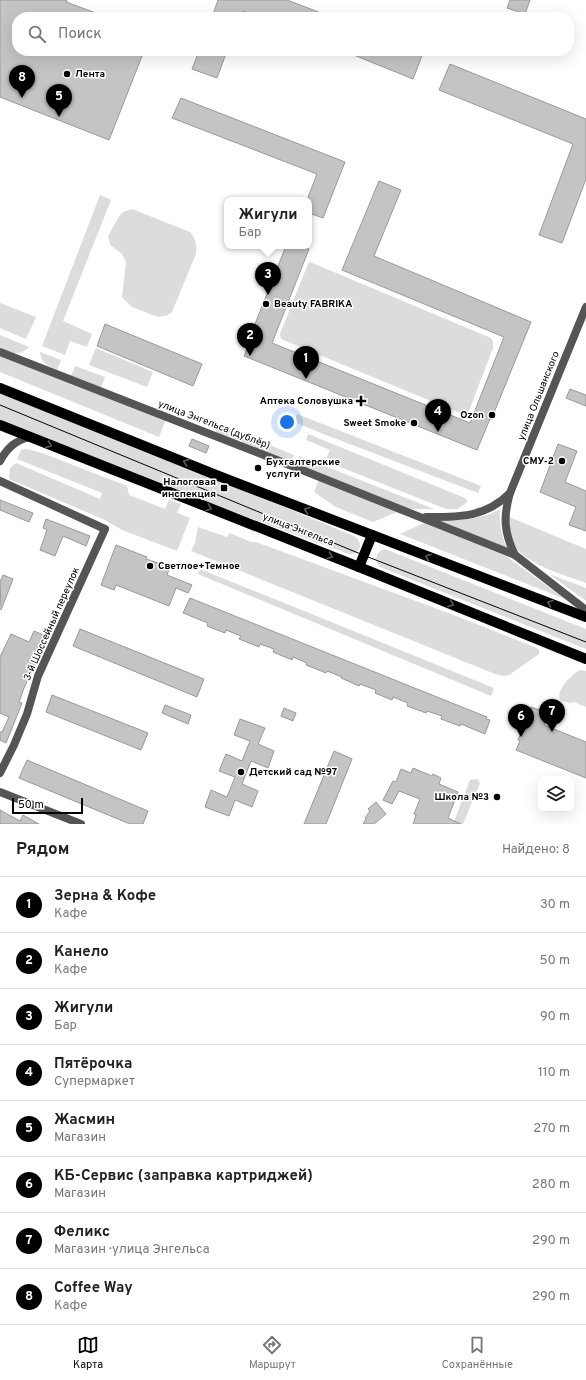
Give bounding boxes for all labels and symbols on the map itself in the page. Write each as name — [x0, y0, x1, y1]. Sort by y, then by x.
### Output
pin: 8 — [9, 65, 35, 98]
place label: Лента — [75, 68, 105, 81]
marker: Лента — [62, 69, 72, 79]
pin: 5 — [46, 84, 72, 117]
pin: 3 — [255, 262, 281, 295]
place label: Beauty FABRIKA — [274, 298, 352, 311]
marker: Beauty FABRIKA — [261, 299, 271, 309]
pin: 2 — [237, 323, 263, 356]
pin: 1 — [293, 346, 319, 379]
street label: улица Ольшанского — [515, 349, 563, 443]
place label: Аптека Соловушка — [260, 395, 353, 408]
marker: Аптека Соловушка — [356, 396, 366, 406]
street label: улица Энгельса (дублёр) — [156, 398, 272, 452]
pin: 4 — [425, 399, 451, 432]
place label: Ozon — [460, 409, 484, 422]
marker: Ozon — [487, 410, 497, 420]
your location — [277, 412, 297, 432]
place label: Sweet Smoke — [344, 417, 406, 430]
marker: Sweet Smoke — [409, 418, 419, 428]
one-way arrow — [46, 440, 53, 448]
place label: СМУ-2 — [523, 455, 554, 468]
place label: Бухгалтерские услуги — [266, 456, 340, 481]
marker: СМУ-2 — [557, 456, 567, 466]
one-way arrow — [182, 459, 189, 467]
marker: Бухгалтерские услуги — [253, 463, 263, 473]
place label: Налоговая инспекция — [162, 476, 216, 501]
marker: Налоговая инспекция — [219, 483, 229, 493]
one-way arrow — [206, 503, 213, 511]
one-way arrow — [304, 506, 311, 514]
street label: улица Энгельса — [261, 510, 335, 550]
one-way arrow — [327, 551, 334, 559]
one-way arrow — [425, 553, 432, 561]
place label: Светлое+Темное — [158, 560, 240, 573]
marker: Светлое+Темное — [145, 561, 155, 571]
street label: 3-й Шоссейный переулок — [21, 565, 83, 683]
one-way arrow — [446, 599, 454, 607]
one-way arrow — [546, 600, 553, 608]
pin: 7 — [539, 699, 565, 732]
pin: 6 — [508, 704, 534, 737]
place label: Детский сад №97 — [249, 766, 337, 779]
marker: Детский сад №97 — [236, 767, 246, 777]
place label: Школа №3 — [435, 791, 489, 804]
marker: Школа №3 — [492, 792, 502, 802]
scale bar — [12, 796, 83, 815]

